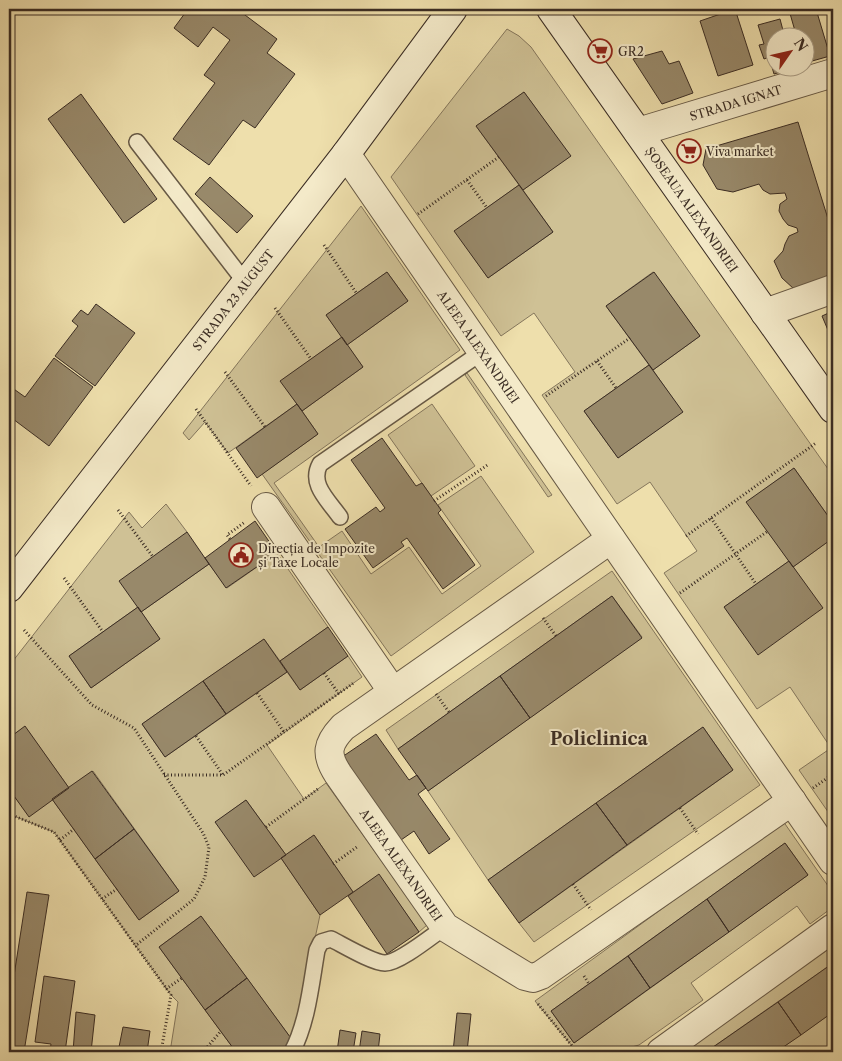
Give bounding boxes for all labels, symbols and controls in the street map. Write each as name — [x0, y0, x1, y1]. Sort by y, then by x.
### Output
north arrow — [764, 28, 814, 78]
text: N — [790, 35, 812, 55]
supermarket icon: GR2 — [587, 38, 613, 64]
place label: GR2 — [618, 44, 644, 59]
street label: STRADA IGNAT — [688, 81, 784, 124]
supermarket icon: Viva market — [676, 138, 702, 164]
street label: ȘOSEAUA ALEXANDRIEI — [642, 144, 742, 275]
place label: Viva market — [705, 144, 774, 159]
street label: STRADA 23 AUGUST — [189, 246, 277, 353]
street label: ALEEA ALEXANDRIEI — [434, 287, 523, 406]
place label: Direcția de Impozite și Taxe Locale — [258, 541, 375, 571]
public building icon: Direcția de Impozite și Taxe Locale — [228, 542, 254, 568]
district label: Policlinica — [550, 728, 649, 750]
street label: ALEEA ALEXANDRIEI — [356, 805, 446, 924]

